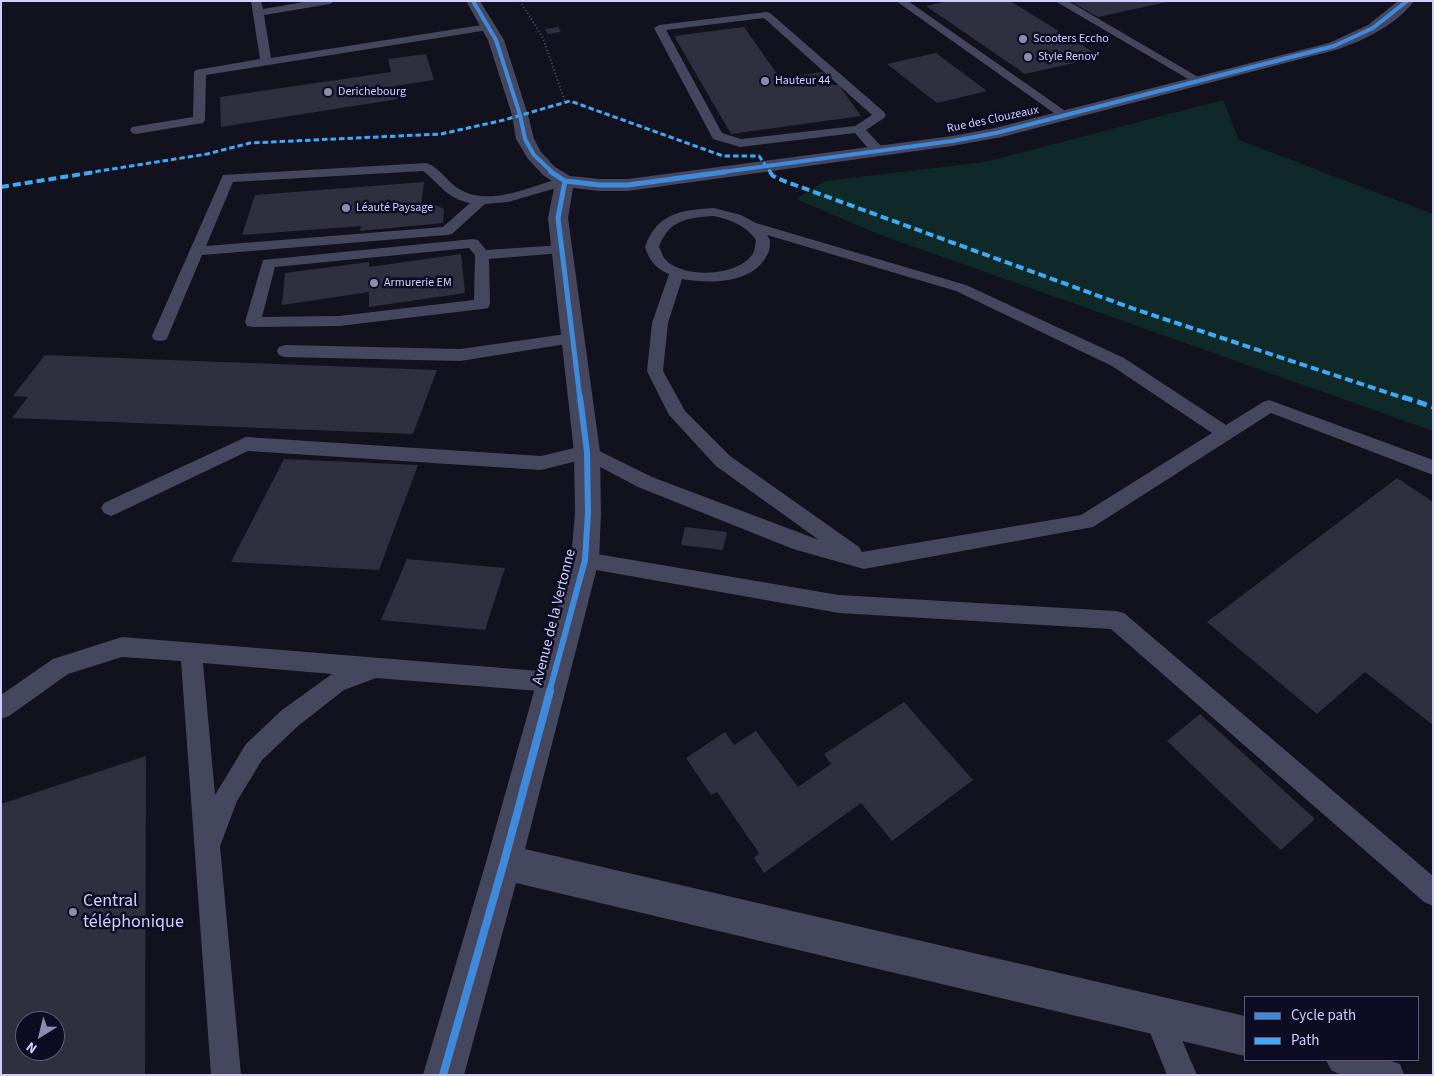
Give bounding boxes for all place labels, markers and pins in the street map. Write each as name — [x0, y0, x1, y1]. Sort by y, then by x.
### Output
place label: Scooters Eccho — [1033, 32, 1109, 46]
marker: Scooters Eccho — [1017, 33, 1029, 45]
place label: Style Renov' — [1038, 50, 1099, 64]
marker: Style Renov' — [1022, 51, 1034, 63]
place label: Hauteur 44 — [775, 74, 830, 88]
marker: Hauteur 44 — [759, 75, 771, 87]
place label: Derichebourg — [338, 85, 406, 99]
marker: Derichebourg — [322, 86, 334, 98]
place label: Léauté Paysage — [356, 201, 433, 215]
marker: Léauté Paysage — [340, 202, 352, 214]
place label: Armurerie EM — [384, 276, 452, 290]
marker: Armurerie EM — [368, 277, 380, 289]
place label: Central téléphonique — [83, 891, 184, 934]
marker: Central téléphonique — [67, 906, 79, 918]

